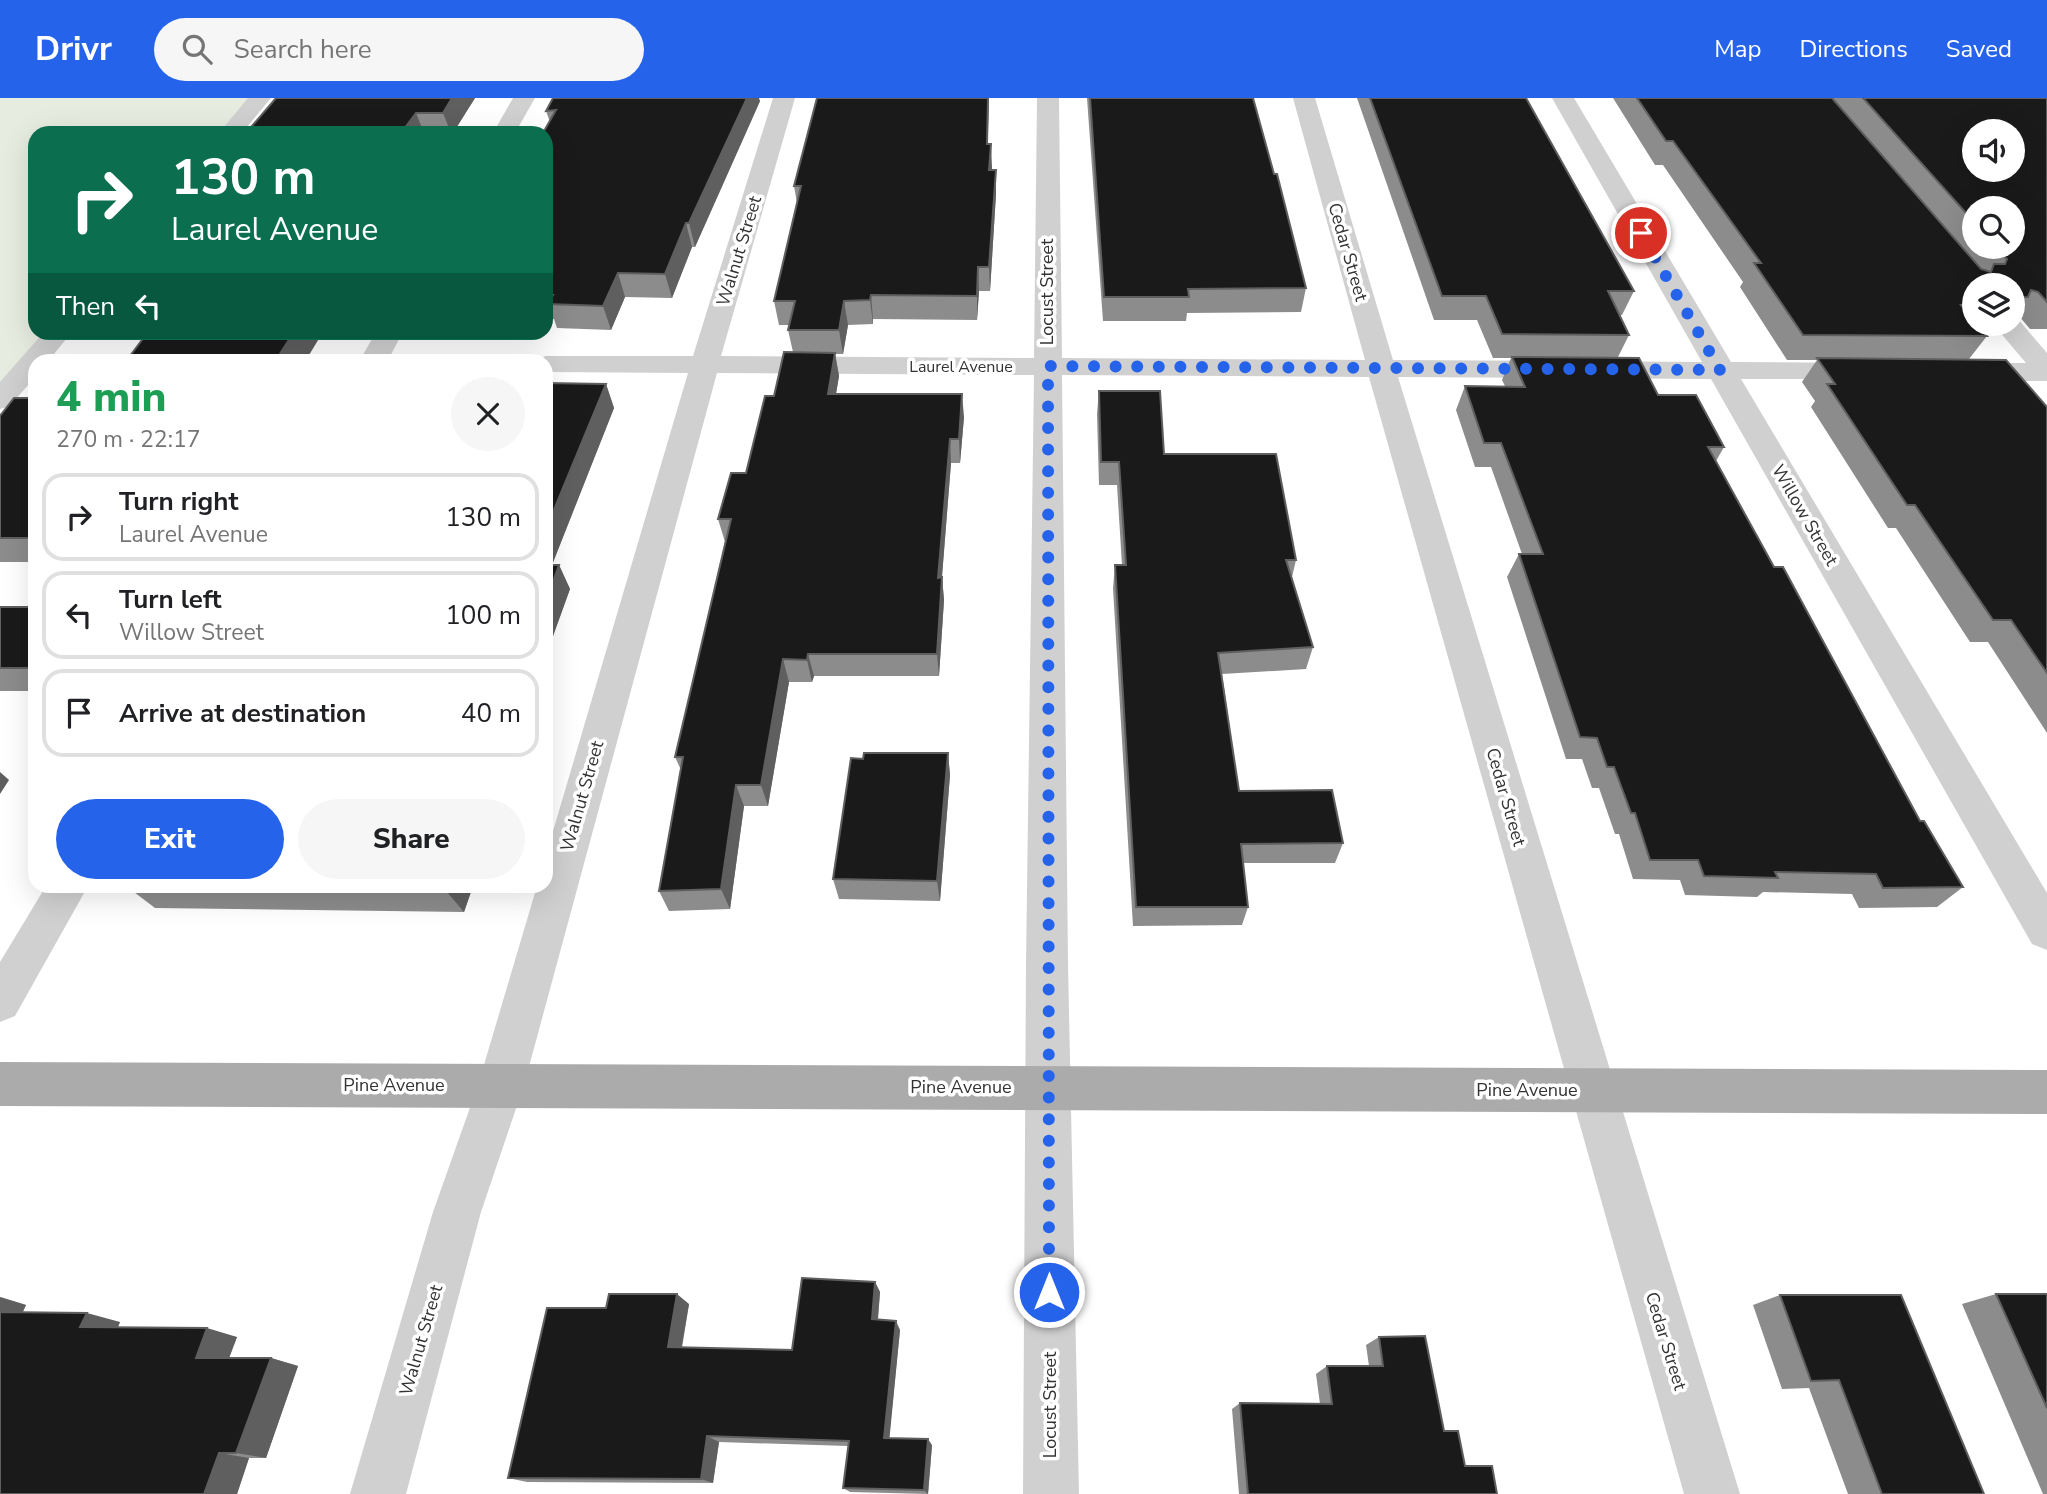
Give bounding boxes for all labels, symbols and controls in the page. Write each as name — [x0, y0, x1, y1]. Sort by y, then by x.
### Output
search box — [154, 18, 644, 81]
text: Drivr — [35, 27, 112, 72]
icon: search — [178, 30, 216, 68]
text: Search here — [234, 32, 372, 67]
text: Map — [1714, 33, 1761, 65]
text: Directions — [1799, 33, 1908, 65]
text: Saved — [1946, 33, 2012, 65]
map controls — [1962, 119, 2025, 336]
button: sound — [1962, 119, 2025, 182]
text: 130 m — [171, 144, 315, 211]
icon: right — [56, 154, 147, 245]
street label: Walnut Street — [711, 192, 767, 309]
button: search — [1962, 196, 2025, 259]
street label: Cedar Street — [1323, 200, 1374, 305]
pin — [1611, 203, 1671, 263]
text: Laurel Avenue — [171, 208, 378, 251]
icon: arrive — [1622, 214, 1660, 252]
street label: Locust Street — [1035, 238, 1059, 345]
button: layers — [1962, 273, 2025, 336]
icon: left — [129, 287, 167, 325]
text: Then — [56, 289, 115, 324]
street label: Laurel Avenue — [909, 356, 1013, 378]
text: 4 min — [56, 369, 166, 426]
button: close — [451, 377, 525, 451]
text: 270 m · 22:17 — [56, 424, 201, 455]
street label: Willow Street — [1766, 460, 1844, 571]
text: Turn right — [119, 484, 238, 519]
icon: right — [60, 498, 98, 536]
text: 130 m — [445, 500, 521, 535]
text: Laurel Avenue — [119, 519, 268, 550]
text: Turn left — [119, 582, 222, 617]
icon: left — [60, 596, 98, 634]
text: 100 m — [445, 598, 521, 633]
text: Willow Street — [119, 617, 264, 648]
icon: arrive — [60, 694, 98, 732]
text: Arrive at destination — [119, 696, 366, 731]
text: 40 m — [461, 696, 521, 731]
street label: Walnut Street — [555, 737, 609, 854]
street label: Cedar Street — [1481, 745, 1532, 850]
button: Exit — [56, 799, 284, 879]
button: Share — [298, 799, 525, 879]
street label: Pine Avenue — [343, 1073, 445, 1097]
street label: Pine Avenue — [910, 1075, 1012, 1099]
street label: Pine Avenue — [1476, 1078, 1578, 1102]
position arrow — [1012, 1255, 1086, 1329]
street label: Walnut Street — [394, 1281, 448, 1398]
street label: Cedar Street — [1640, 1289, 1692, 1394]
street label: Locust Street — [1038, 1351, 1062, 1458]

